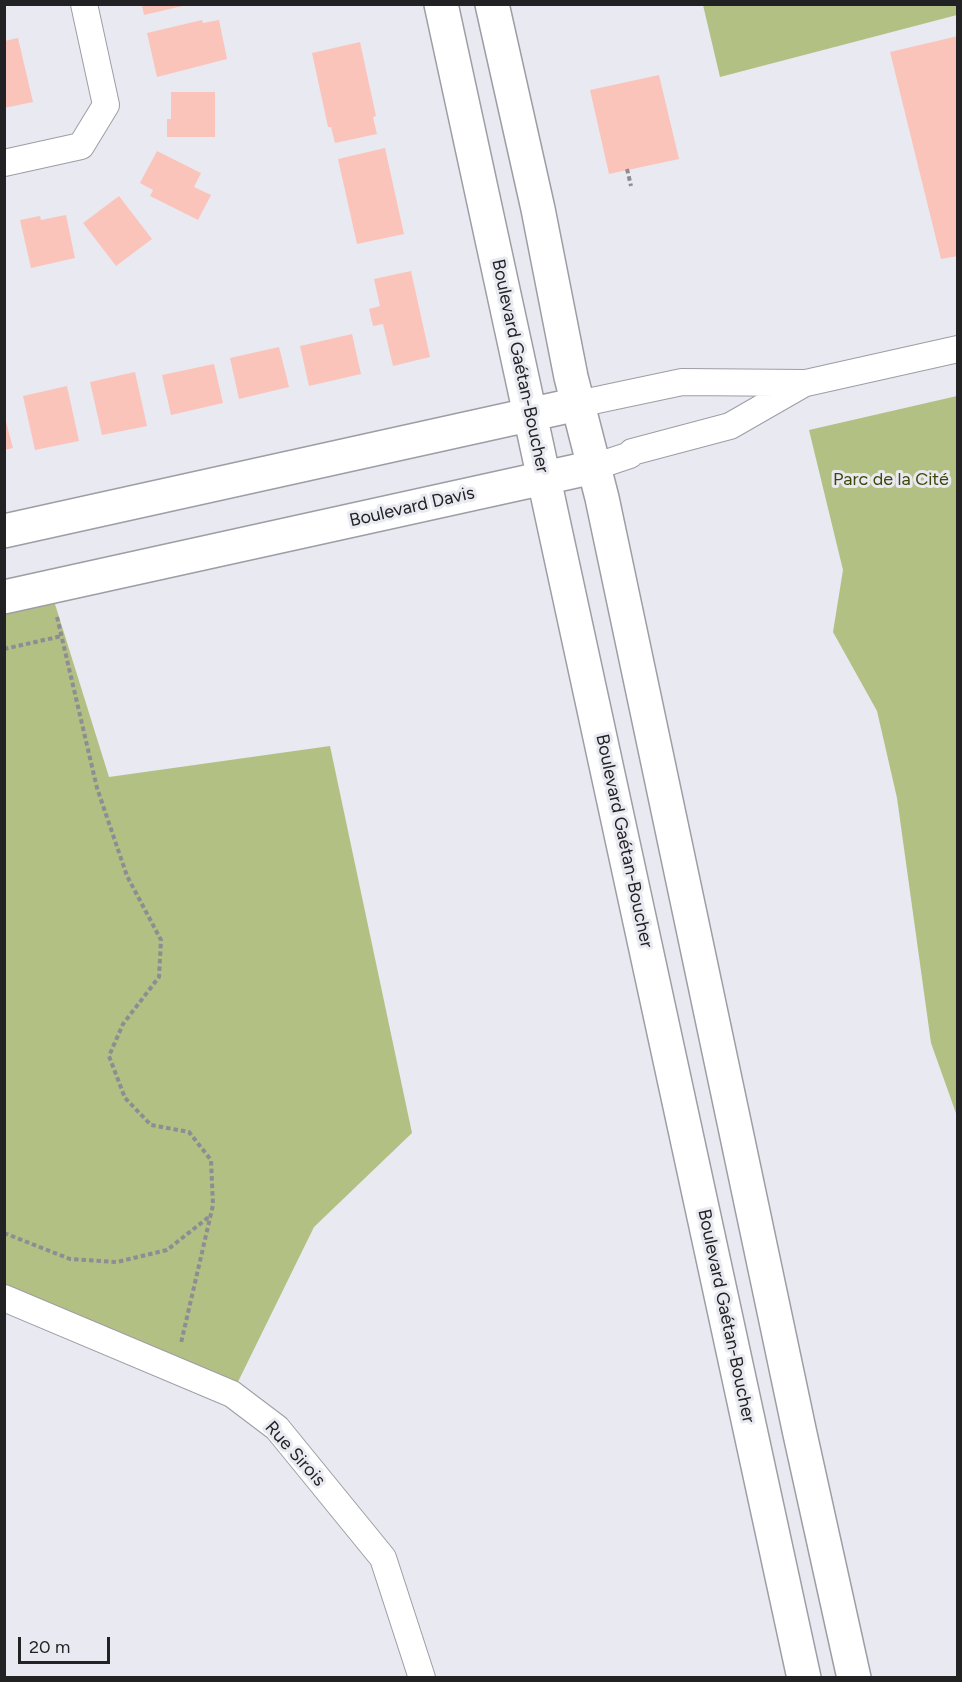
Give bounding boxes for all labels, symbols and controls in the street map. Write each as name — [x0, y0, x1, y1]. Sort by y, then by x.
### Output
street label: Boulevard Gaétan-Boucher — [487, 257, 553, 475]
park label: Parc de la Cité — [833, 469, 949, 491]
street label: Boulevard Davis — [347, 482, 477, 532]
street label: Boulevard Gaétan-Boucher — [591, 732, 657, 950]
street label: Boulevard Gaétan-Boucher — [693, 1207, 759, 1425]
street label: Rue Sirois — [260, 1417, 330, 1491]
scale bar — [21, 1625, 112, 1663]
text: 20 m — [29, 1636, 70, 1658]

